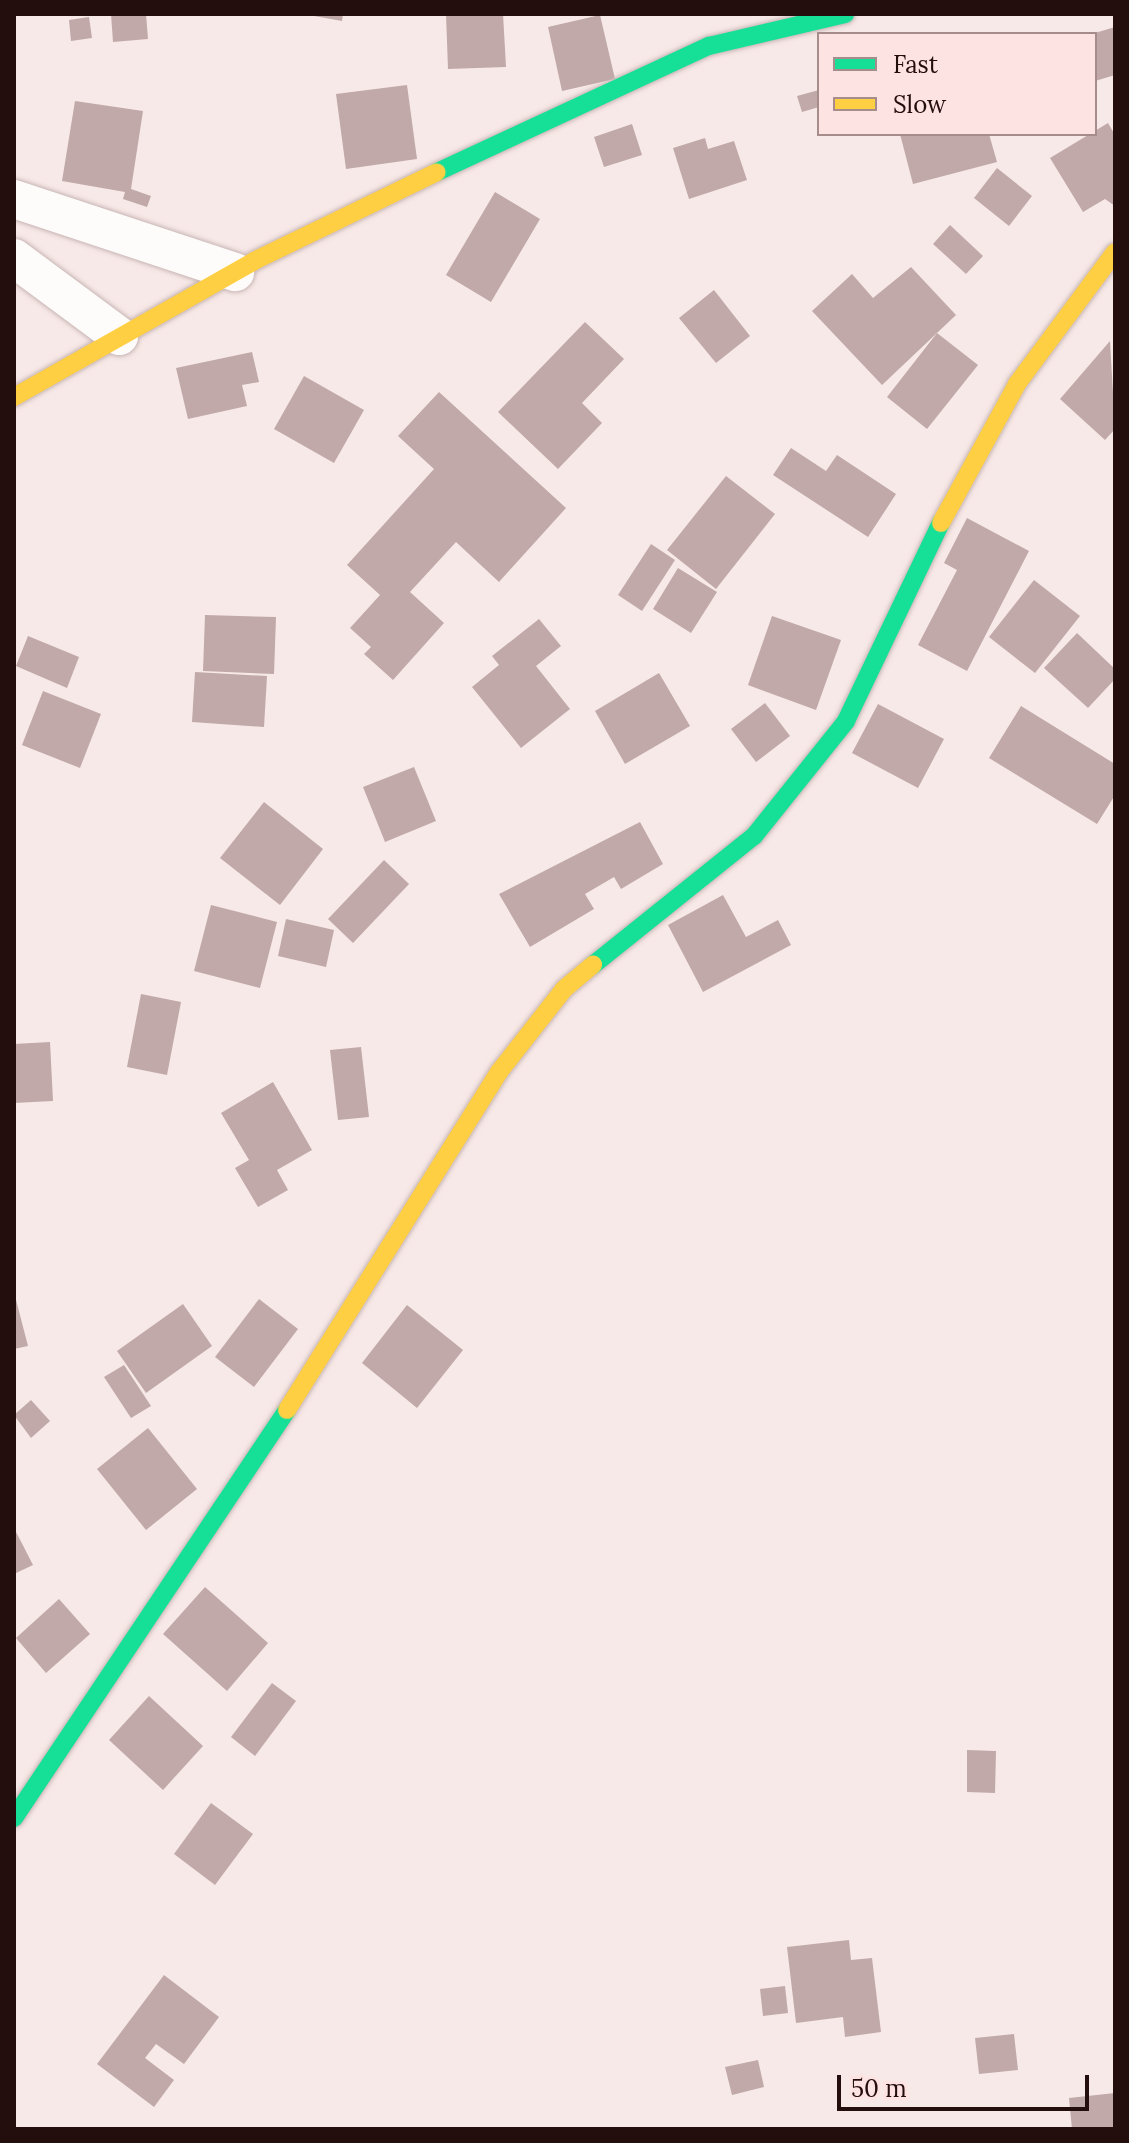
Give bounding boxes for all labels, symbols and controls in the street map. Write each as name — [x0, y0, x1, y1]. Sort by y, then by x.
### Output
legend — [817, 32, 1097, 136]
text: Fast — [893, 49, 938, 80]
text: Slow — [893, 89, 946, 120]
scale bar — [841, 2059, 1093, 2109]
text: 50 m — [851, 2073, 907, 2104]

